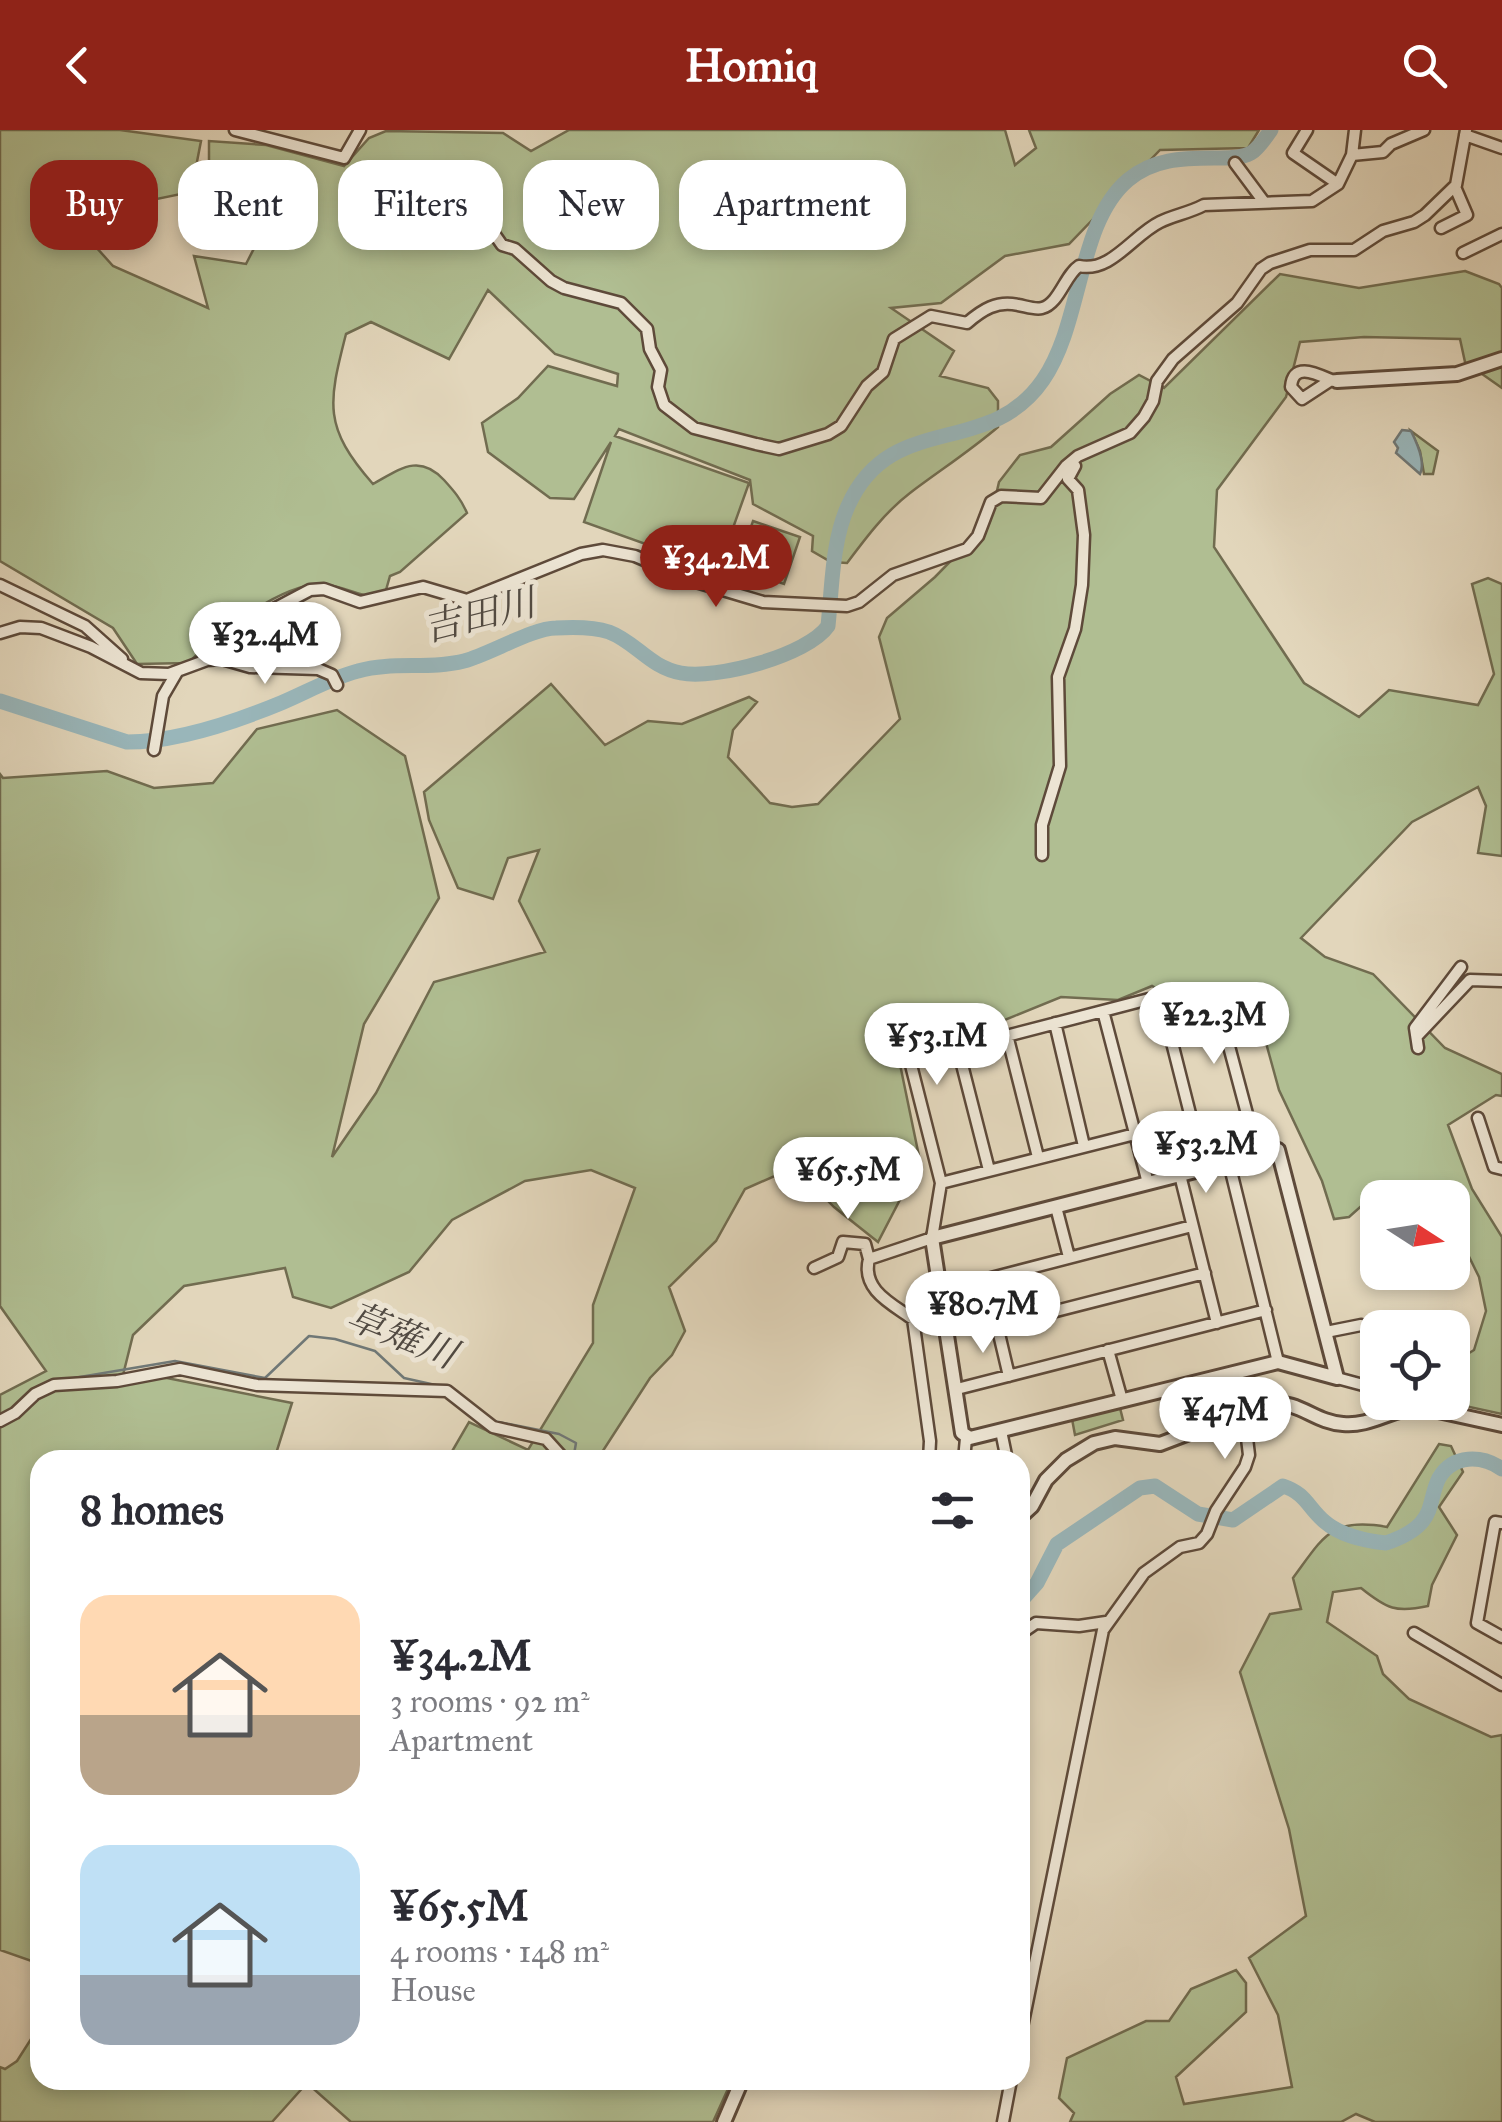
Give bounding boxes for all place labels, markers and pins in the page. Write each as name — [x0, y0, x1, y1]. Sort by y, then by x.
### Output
pin: ¥34.2M — [635, 525, 797, 610]
pin: ¥32.4M — [184, 602, 346, 687]
pin: ¥22.3M — [1133, 982, 1295, 1067]
pin: ¥53.1M — [856, 1003, 1018, 1088]
pin: ¥53.2M — [1125, 1111, 1287, 1196]
pin: ¥65.5M — [767, 1137, 929, 1222]
pin: ¥80.7M — [902, 1271, 1064, 1356]
pin: ¥47M — [1166, 1377, 1284, 1462]

